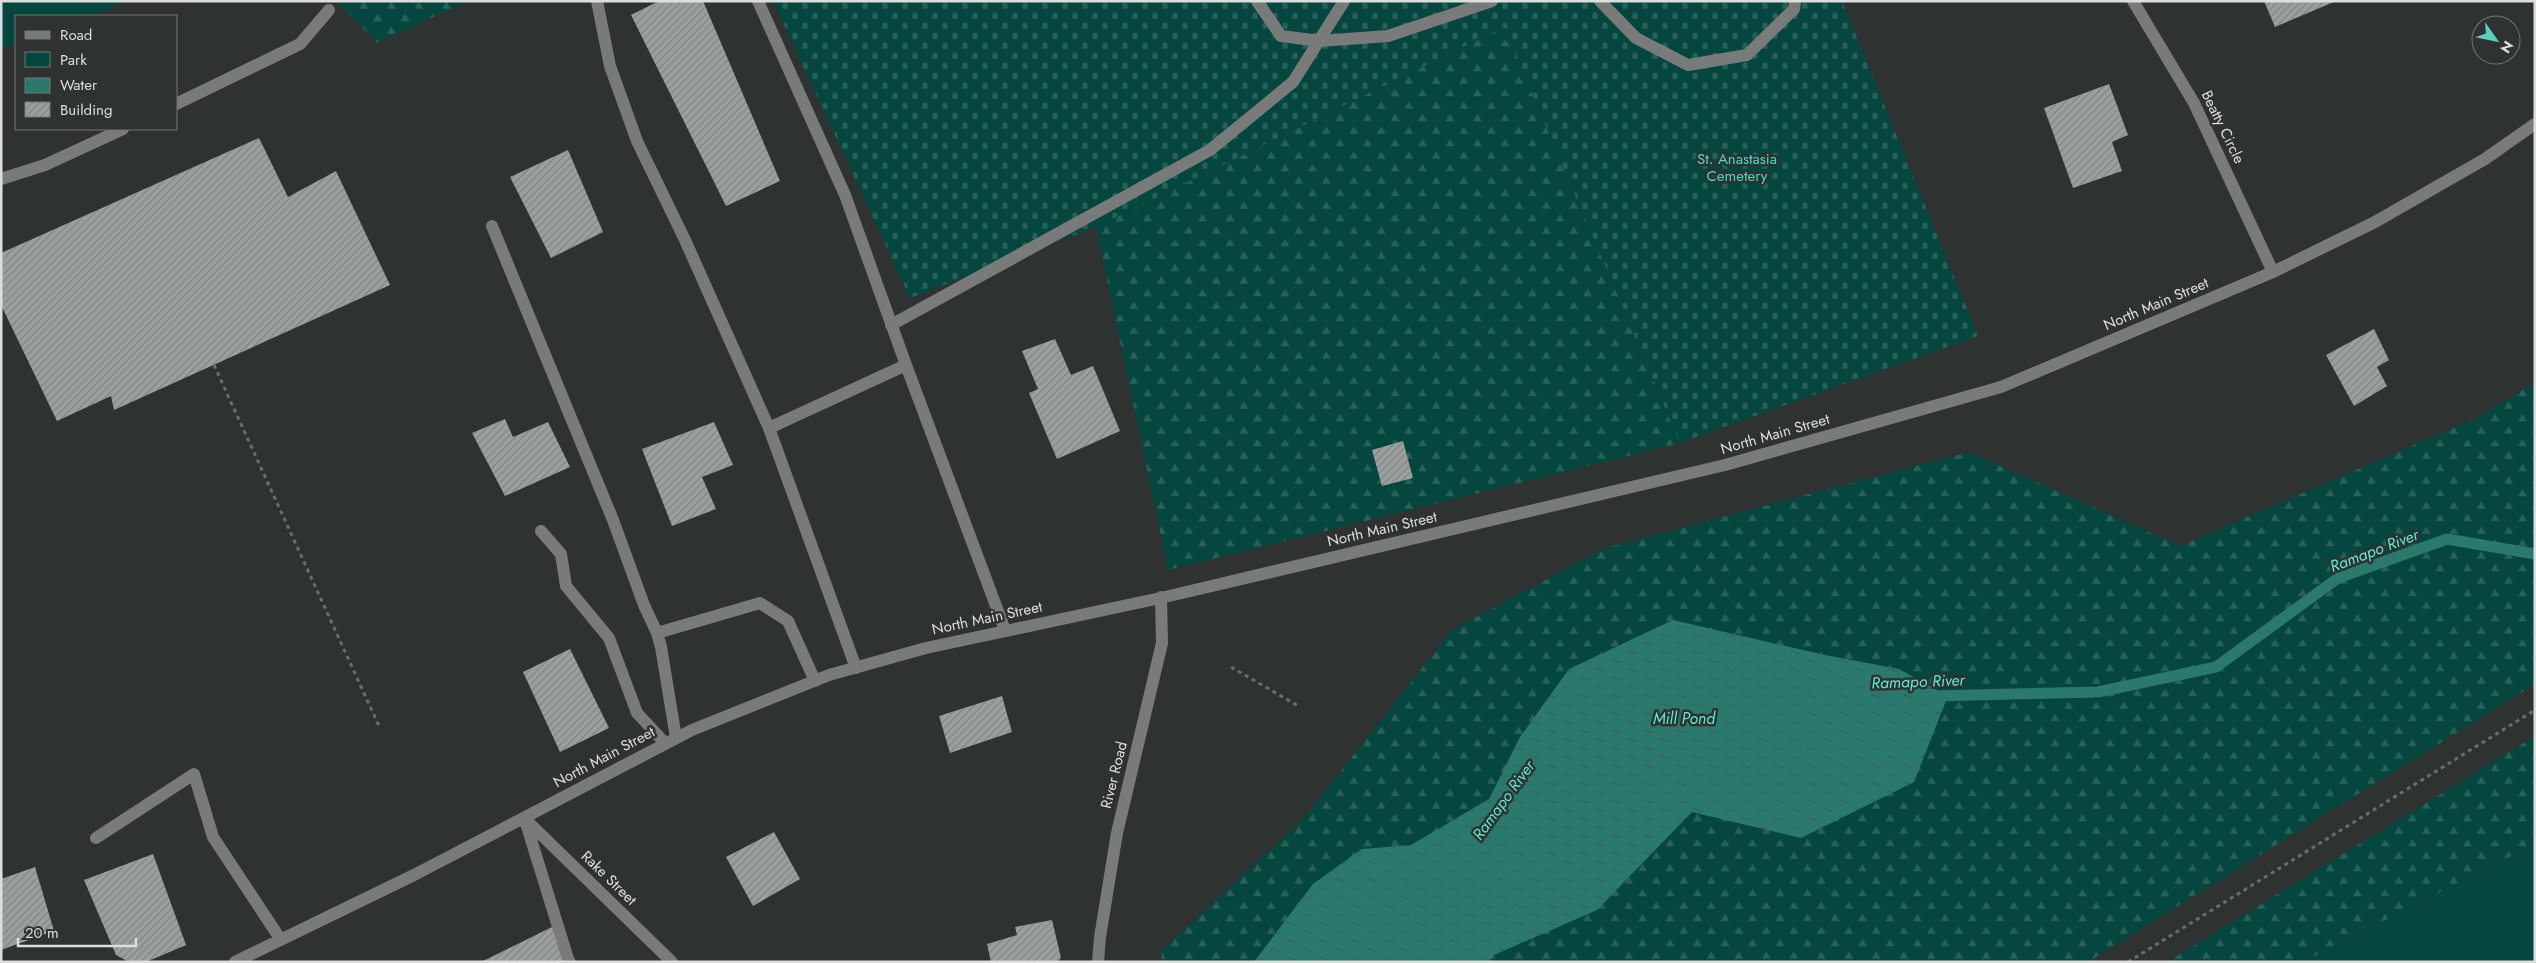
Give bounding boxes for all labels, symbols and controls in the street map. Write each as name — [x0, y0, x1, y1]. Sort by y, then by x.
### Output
legend — [15, 15, 178, 130]
north arrow — [2471, 15, 2521, 65]
text: Road — [60, 24, 92, 46]
text: N — [2495, 37, 2518, 57]
text: Park — [60, 49, 87, 71]
text: Water — [60, 74, 98, 96]
street label: Beatty Circle — [2196, 87, 2250, 168]
text: Building — [60, 99, 112, 121]
park label: St. Anastasia Cemetery — [1697, 148, 1777, 187]
street label: North Main Street — [2100, 272, 2212, 336]
street label: North Main Street — [1718, 408, 1832, 460]
street label: North Main Street — [1325, 506, 1440, 552]
water label: Ramapo River — [2327, 522, 2423, 578]
street label: North Main Street — [930, 595, 1045, 640]
water label: Ramapo River — [1871, 668, 1967, 695]
water label: Mill Pond — [1653, 707, 1716, 730]
street label: North Main Street — [549, 721, 659, 793]
street label: River Road — [1095, 739, 1133, 811]
water label: Ramapo River — [1467, 754, 1541, 845]
street label: Rake Street — [576, 846, 642, 911]
scale bar — [18, 916, 135, 948]
text: 20 m — [25, 922, 59, 944]

